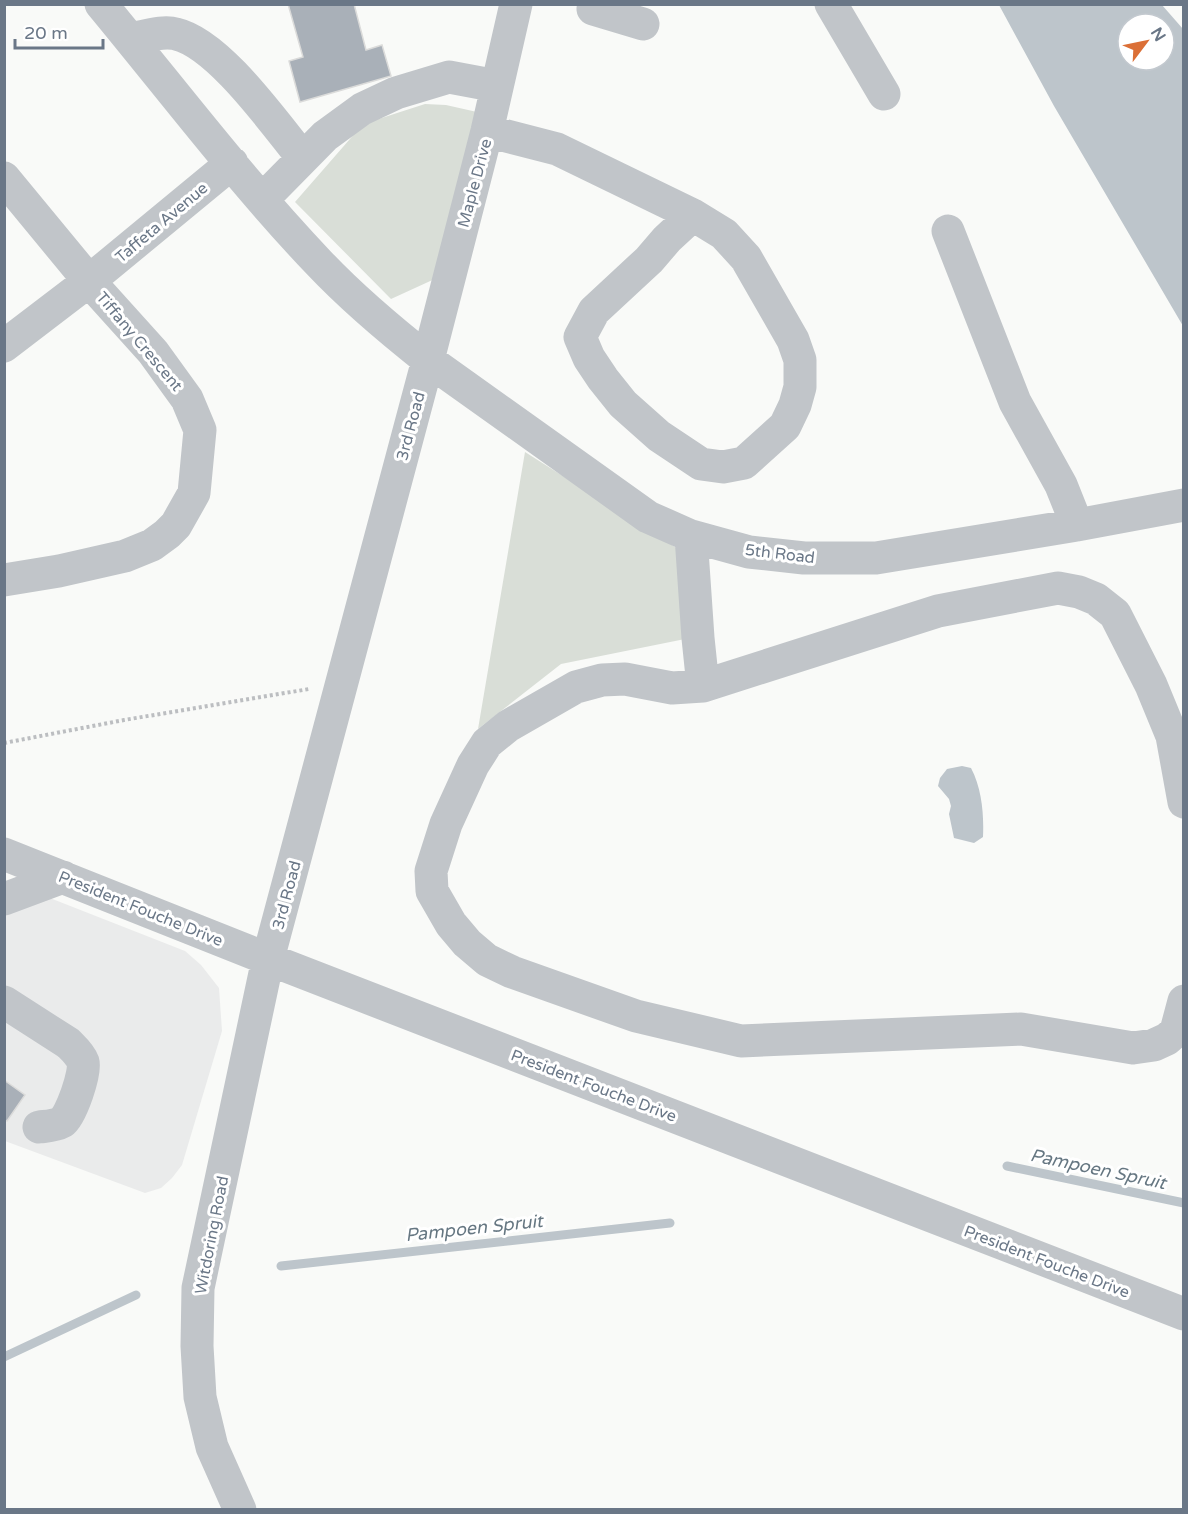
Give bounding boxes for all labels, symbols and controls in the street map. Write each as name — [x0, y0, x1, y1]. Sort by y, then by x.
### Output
scale bar — [15, 12, 104, 50]
north arrow — [1116, 12, 1176, 72]
text: 20 m — [24, 22, 68, 44]
text: N — [1146, 24, 1170, 45]
street label: Maple Drive — [454, 137, 496, 230]
street label: Taffeta Avenue — [111, 178, 212, 267]
street label: Tiffany Crescent — [92, 288, 187, 396]
street label: 3rd Road — [392, 390, 430, 463]
street label: 5th Road — [744, 540, 816, 568]
street label: 3rd Road — [268, 859, 306, 932]
street label: President Fouche Drive — [55, 867, 226, 951]
street label: President Fouche Drive — [508, 1045, 679, 1127]
water label: Pampoen Spruit — [1028, 1144, 1170, 1195]
street label: Witdoring Road — [191, 1174, 233, 1296]
water label: Pampoen Spruit — [404, 1210, 546, 1246]
street label: President Fouche Drive — [961, 1221, 1132, 1303]

